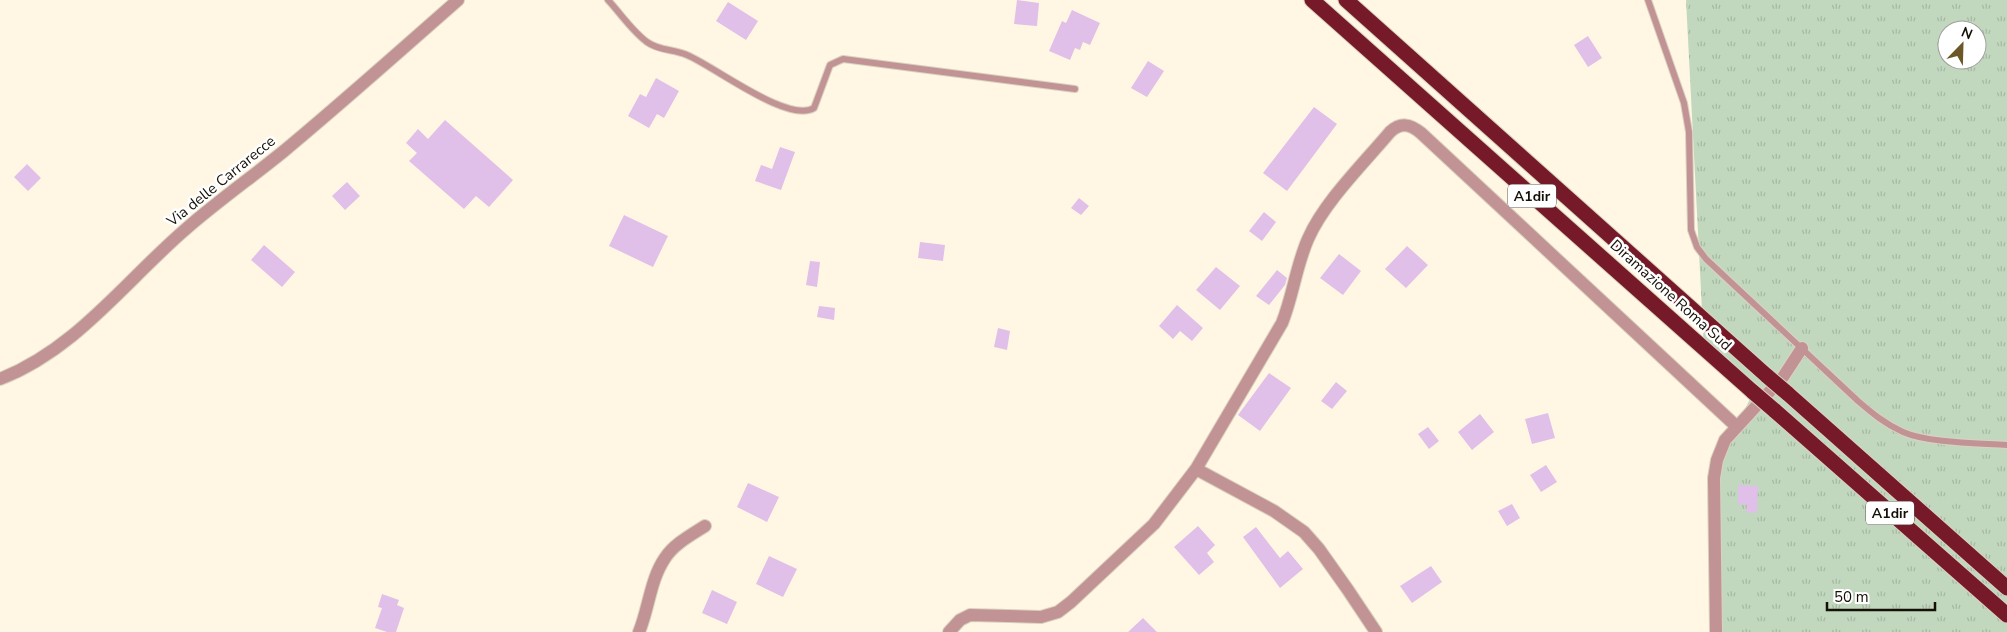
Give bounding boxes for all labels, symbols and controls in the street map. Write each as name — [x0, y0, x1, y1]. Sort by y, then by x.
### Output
north arrow — [1937, 20, 1987, 70]
text: N — [1958, 23, 1975, 44]
street label: Via delle Carrarecce — [162, 131, 279, 232]
road number: A1dir — [1508, 185, 1556, 208]
street label: Diramazione Roma Sud — [1606, 235, 1736, 355]
road number: A1dir — [1866, 502, 1914, 524]
scale bar — [1827, 580, 1934, 612]
text: 50 m — [1834, 587, 1869, 607]

